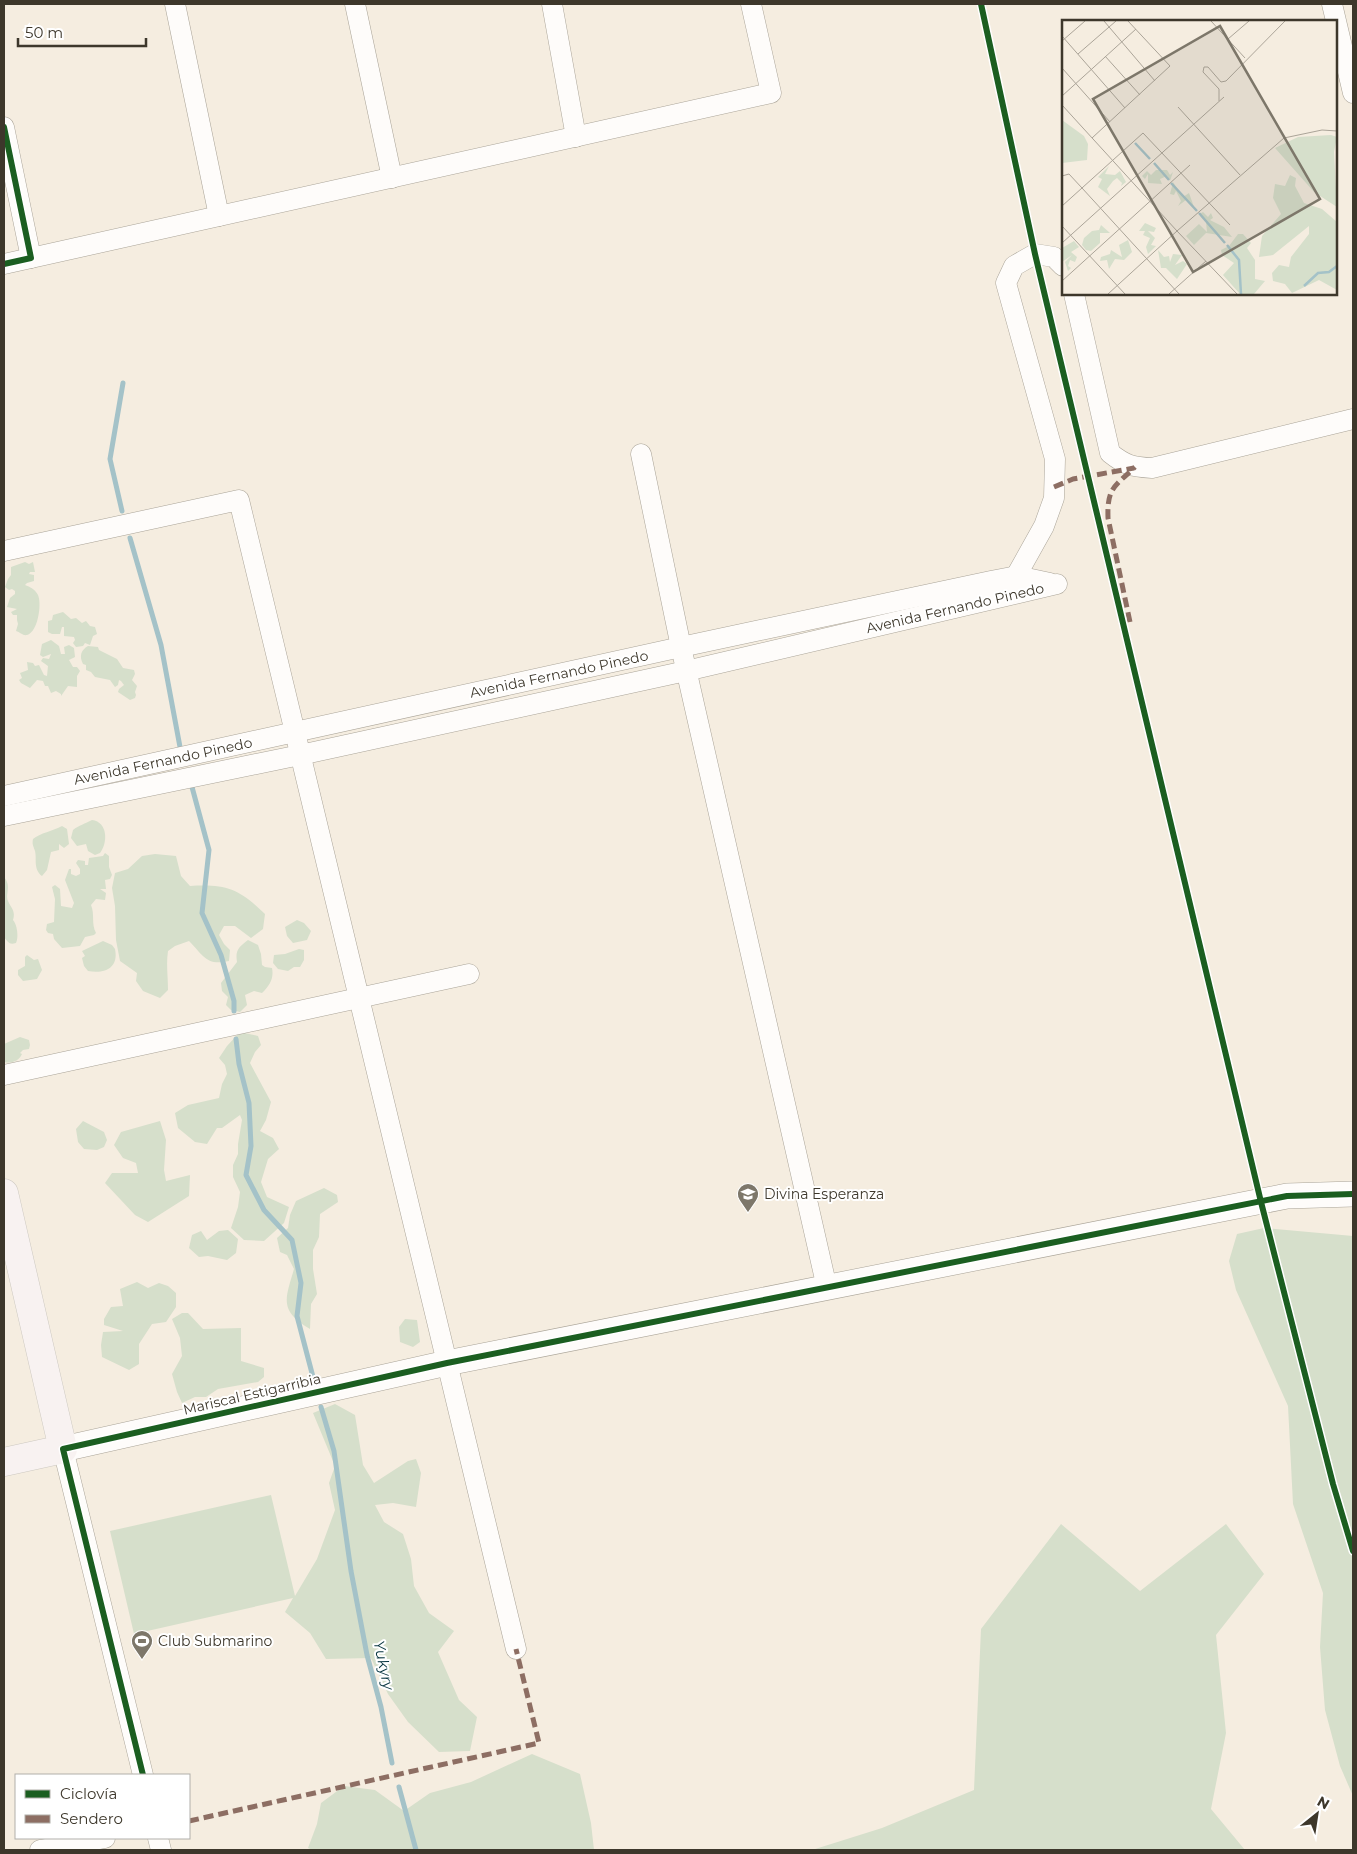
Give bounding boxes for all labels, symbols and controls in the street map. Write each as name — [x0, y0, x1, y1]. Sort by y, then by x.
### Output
scale bar — [18, 15, 145, 47]
inset map — [1062, 20, 1337, 295]
text: 50 m — [25, 23, 63, 42]
street label: Avenida Fernando Pinedo — [864, 579, 1046, 637]
street label: Avenida Fernando Pinedo — [468, 646, 650, 702]
street label: Avenida Fernando Pinedo — [72, 733, 254, 789]
school or university icon: Divina Esperanza — [736, 1182, 760, 1213]
place label: Divina Esperanza — [764, 1185, 884, 1203]
street label: Mariscal Estigarribia — [181, 1369, 323, 1419]
sports icon: Club Submarino — [130, 1629, 154, 1660]
place label: Club Submarino — [158, 1632, 273, 1650]
water label: Yukyry — [370, 1639, 399, 1692]
legend — [15, 1774, 190, 1839]
text: Ciclovía — [60, 1784, 117, 1803]
north arrow — [1292, 1789, 1342, 1839]
text: N — [1314, 1792, 1333, 1813]
text: Sendero — [60, 1809, 123, 1828]

